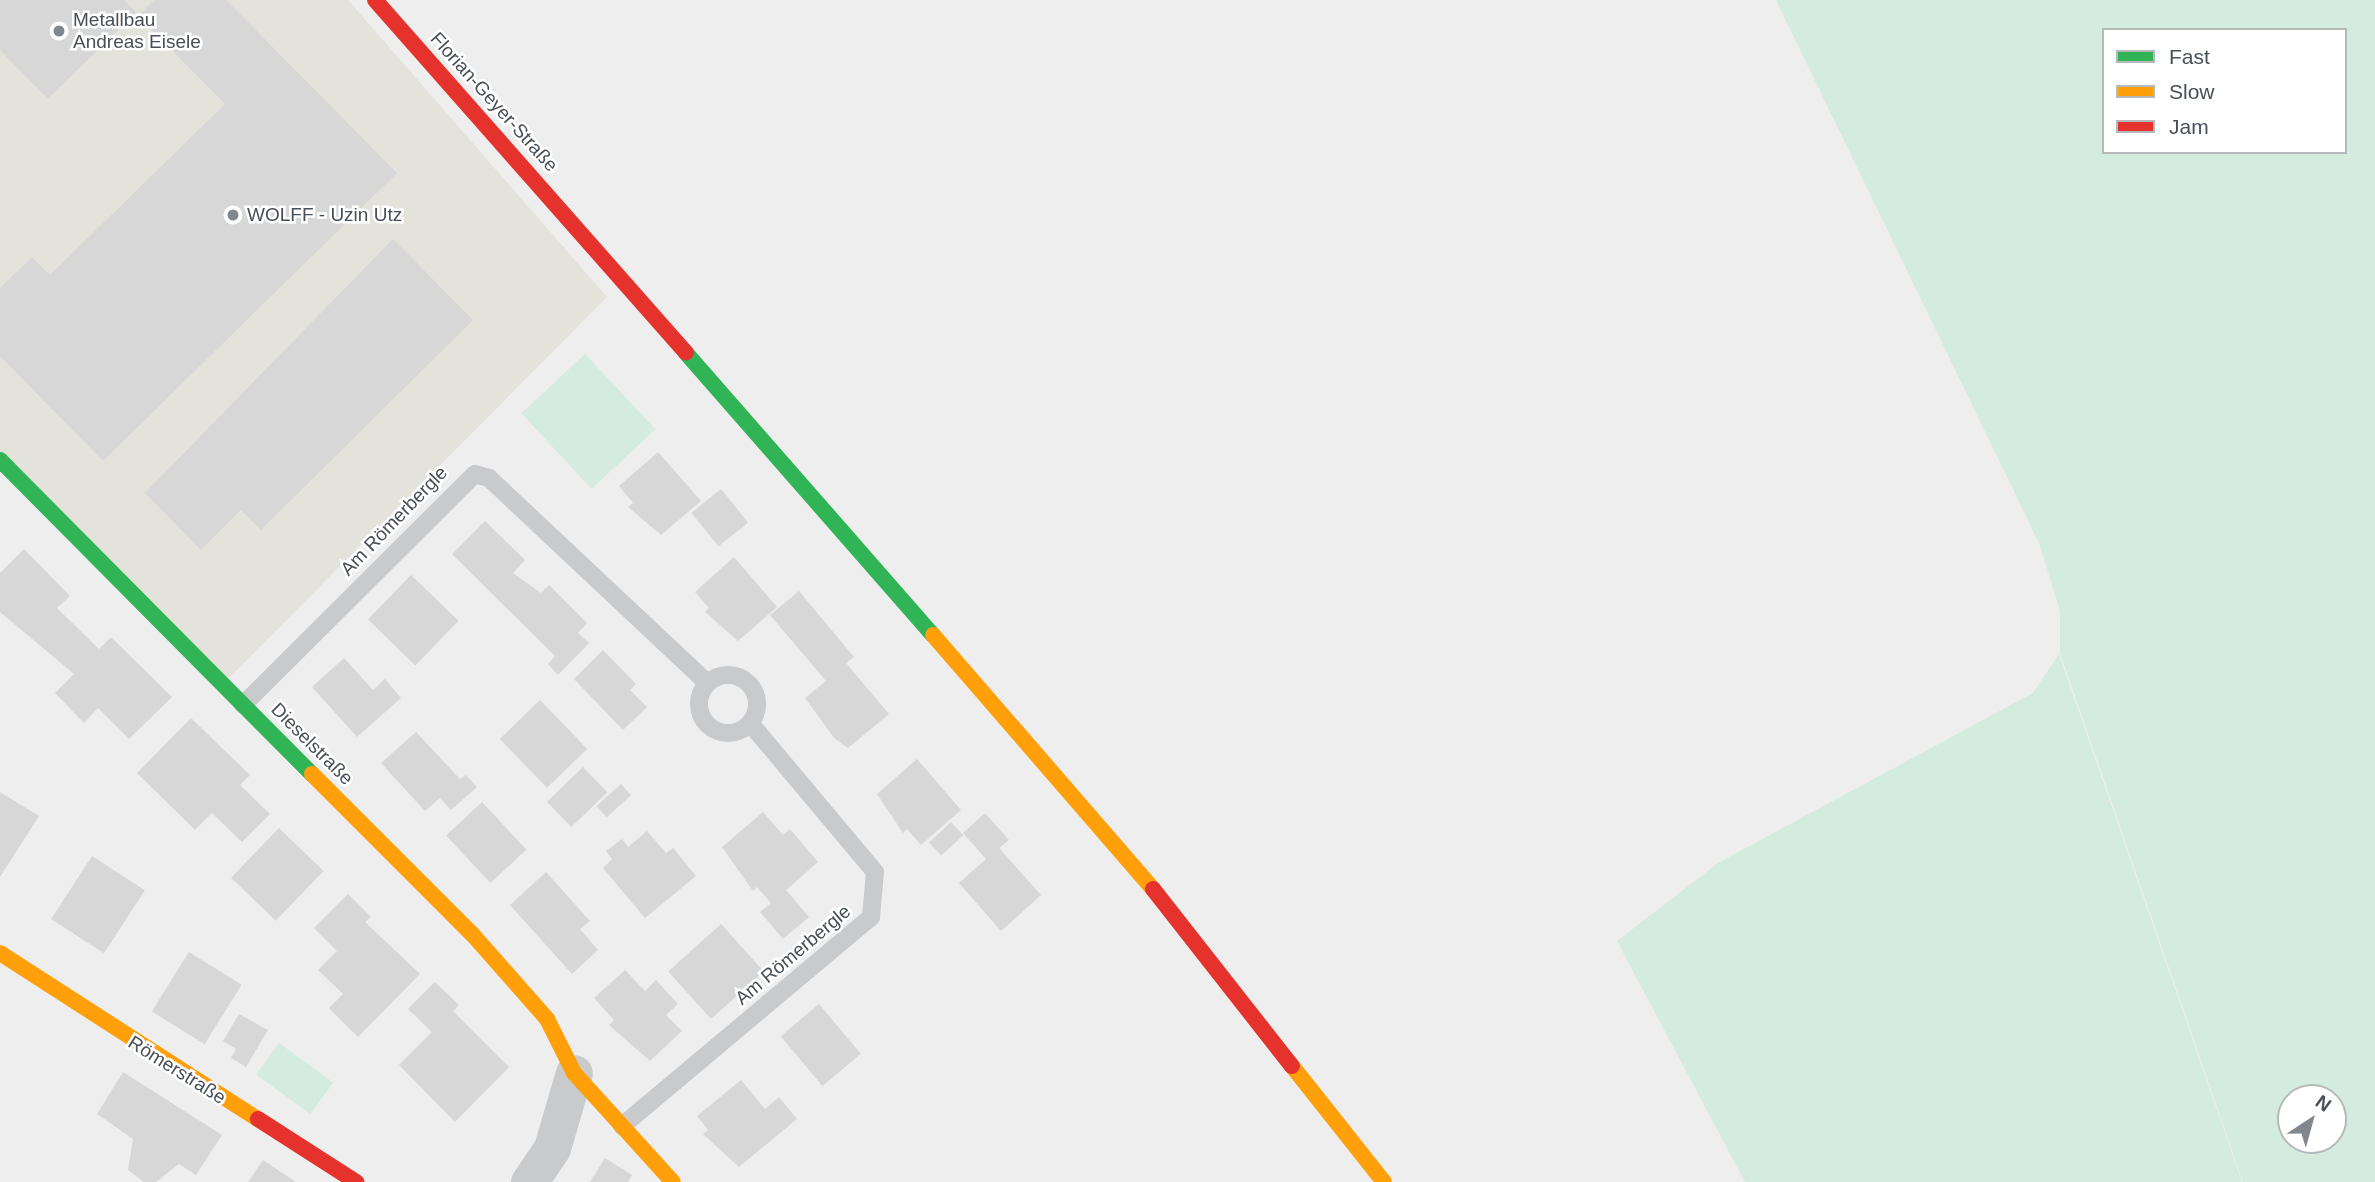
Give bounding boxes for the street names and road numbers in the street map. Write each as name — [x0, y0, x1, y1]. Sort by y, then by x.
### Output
street label: Florian-Geyer-Straße — [425, 28, 563, 176]
street label: Am Römerbergle — [336, 461, 452, 581]
street label: Dieselstraße — [266, 698, 358, 790]
street label: Am Römerbergle — [731, 900, 855, 1010]
street label: Römerstraße — [124, 1031, 230, 1109]

